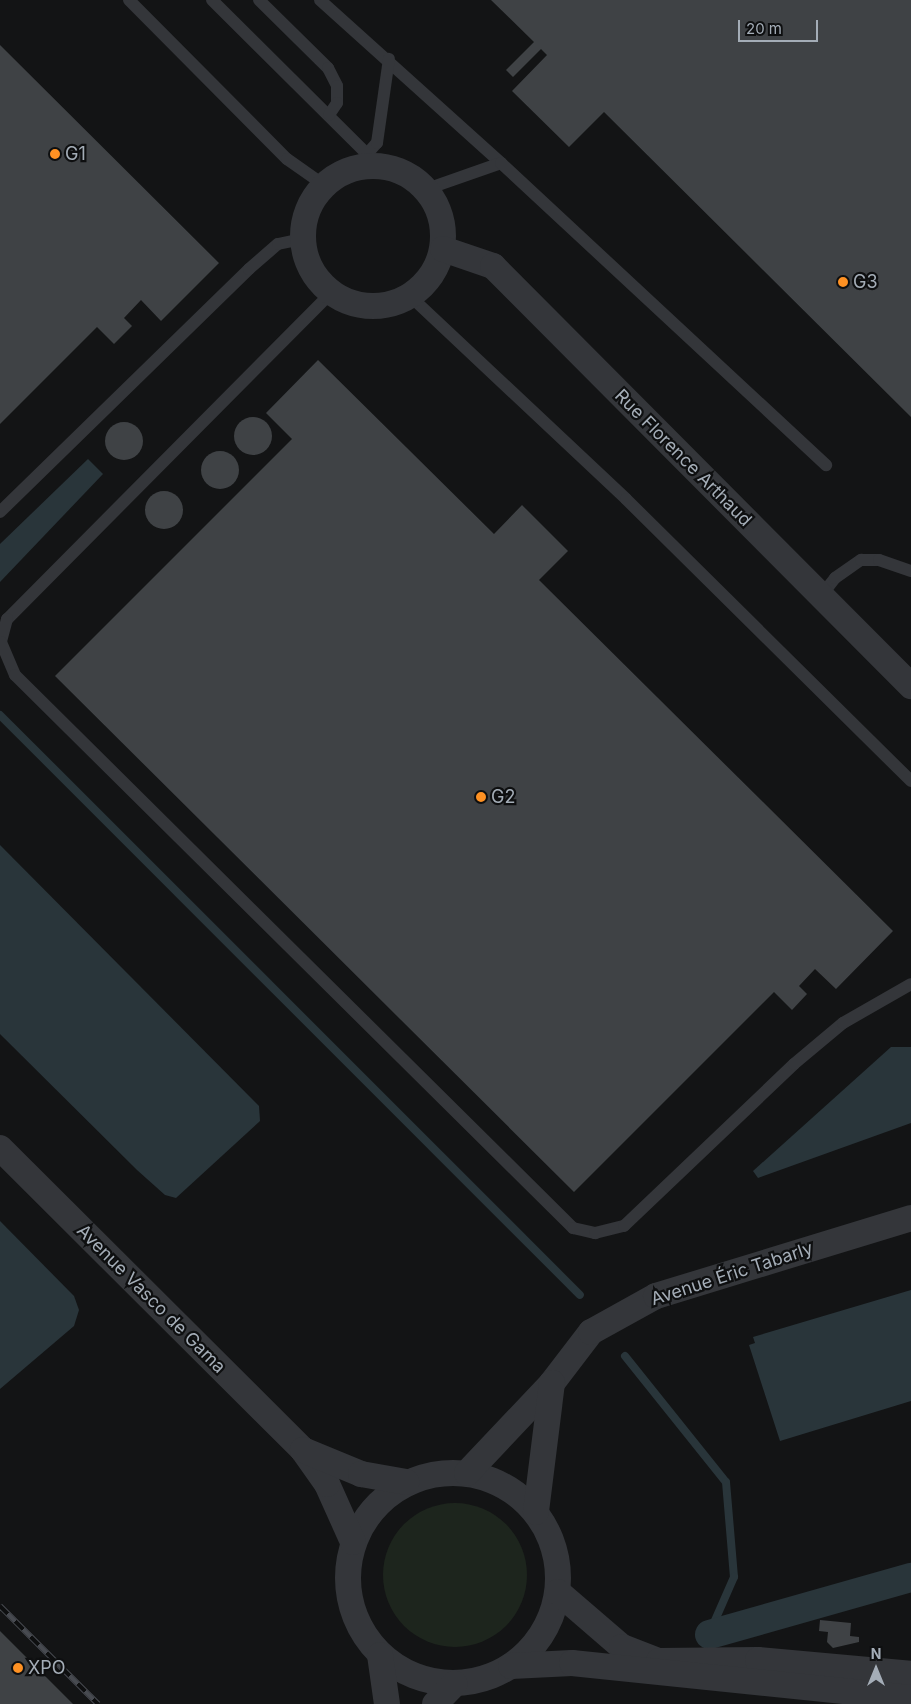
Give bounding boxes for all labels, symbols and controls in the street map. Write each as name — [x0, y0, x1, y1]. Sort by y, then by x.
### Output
scale bar — [741, 10, 821, 42]
text: 20 m — [746, 19, 782, 38]
place label: G1 — [65, 143, 86, 165]
marker: G1 — [49, 148, 61, 160]
place label: G3 — [853, 271, 878, 293]
marker: G3 — [837, 276, 849, 288]
street label: Rue Florence Arthaud — [610, 385, 756, 531]
place label: G2 — [491, 786, 515, 808]
marker: G2 — [475, 791, 487, 803]
street label: Avenue Vasco de Gama — [72, 1220, 230, 1378]
street label: Avenue Éric Tabarly — [648, 1238, 816, 1310]
north arrow — [851, 1644, 901, 1694]
text: N — [871, 1645, 881, 1662]
place label: XPO — [28, 1657, 66, 1679]
marker: XPO — [12, 1662, 24, 1674]

